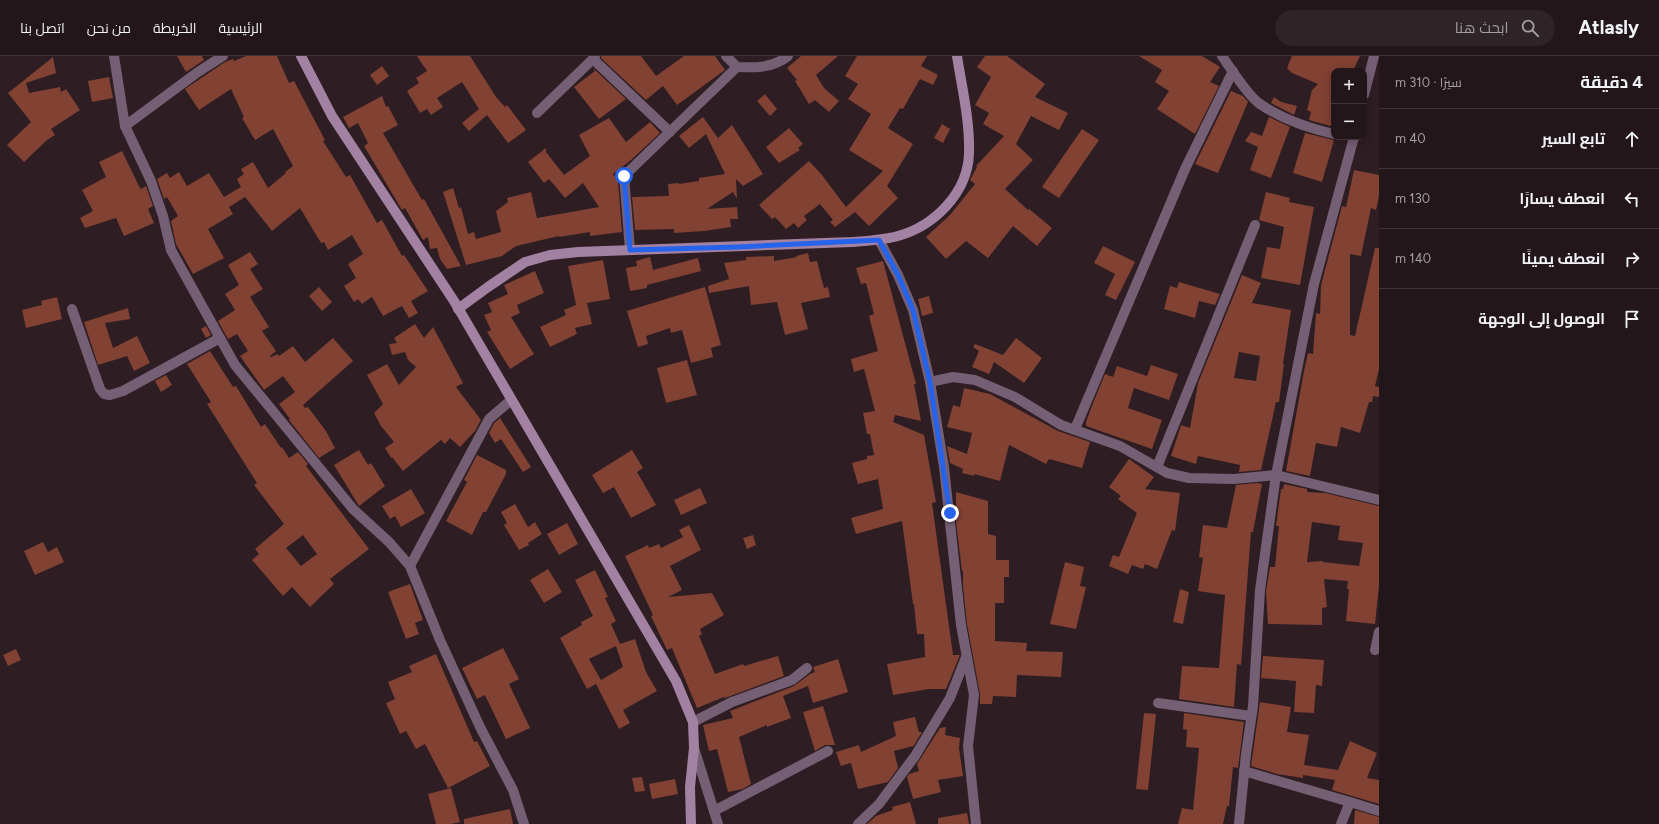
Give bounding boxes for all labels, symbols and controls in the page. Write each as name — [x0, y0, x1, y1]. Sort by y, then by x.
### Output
search box — [1275, 10, 1555, 46]
text: Atlasly — [1579, 16, 1639, 39]
icon: search — [1519, 17, 1541, 39]
text: ابحث هنا — [1455, 19, 1509, 37]
text: اتصل بنا — [20, 20, 65, 37]
text: من نحن — [87, 20, 131, 37]
text: الخريطة — [153, 20, 197, 37]
text: الرئيسية — [219, 20, 263, 37]
map controls — [1331, 68, 1367, 140]
button: + — [1331, 68, 1367, 104]
text: 4 دقيقة — [1580, 72, 1643, 92]
text: سيرًا · 310 m — [1395, 75, 1462, 90]
button: − — [1331, 104, 1367, 140]
icon: ahead — [1621, 128, 1643, 150]
text: تابع السير — [1542, 130, 1605, 148]
text: 40 m — [1395, 131, 1426, 146]
route start — [615, 167, 633, 185]
icon: left — [1621, 188, 1643, 210]
text: انعطف يسارًا — [1520, 190, 1605, 208]
text: 130 m — [1395, 191, 1430, 206]
icon: right — [1621, 248, 1643, 270]
text: انعطف يمينًا — [1521, 250, 1605, 268]
text: 140 m — [1395, 251, 1431, 266]
icon: arrive — [1621, 308, 1643, 330]
text: الوصول إلى الوجهة — [1478, 310, 1605, 328]
route end — [941, 504, 959, 522]

